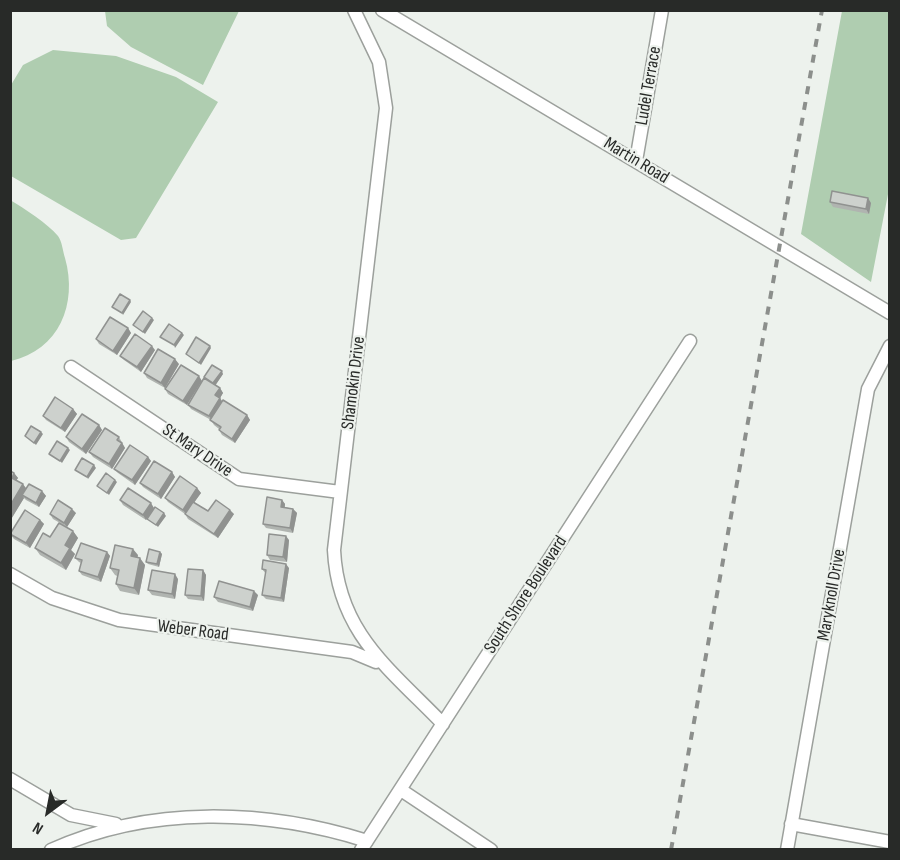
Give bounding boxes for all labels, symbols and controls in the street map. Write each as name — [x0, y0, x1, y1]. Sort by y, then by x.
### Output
street label: Ludel Terrace — [631, 45, 667, 127]
street label: Martin Road — [599, 133, 673, 189]
street label: Shamokin Drive — [338, 335, 370, 431]
street label: St Mary Drive — [158, 420, 236, 482]
street label: South Shore Boulevard — [480, 532, 572, 658]
street label: Maryknoll Drive — [813, 547, 851, 643]
street label: Weber Road — [156, 616, 230, 646]
north arrow — [18, 782, 78, 842]
text: N — [30, 817, 47, 838]

